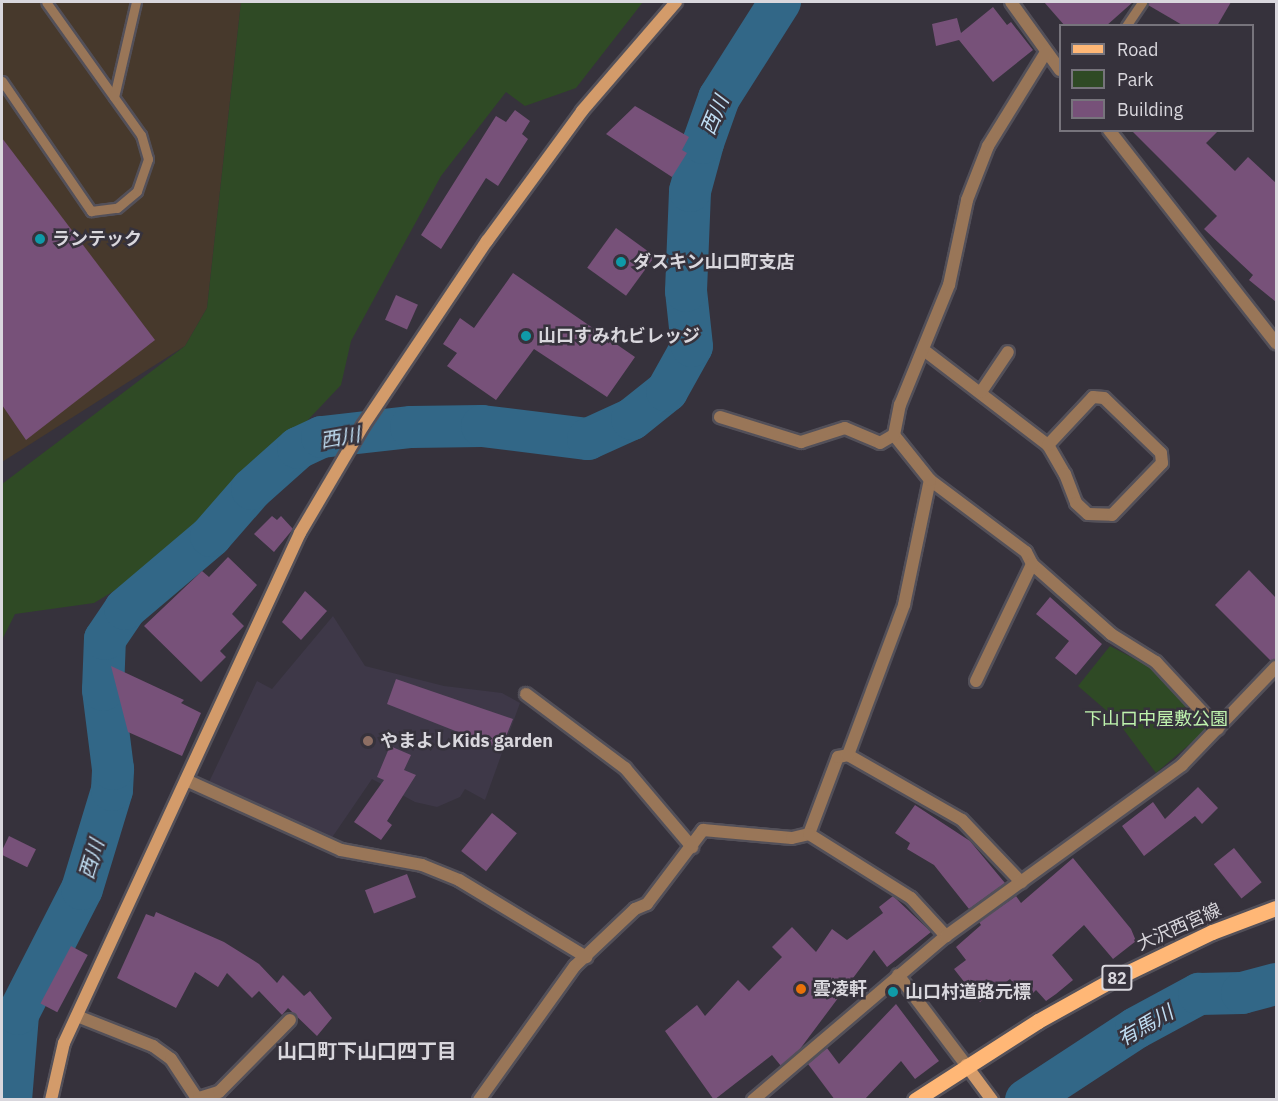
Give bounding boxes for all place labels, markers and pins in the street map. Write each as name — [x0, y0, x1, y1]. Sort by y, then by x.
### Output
place label: ランテック — [52, 228, 142, 250]
marker: ランテック — [33, 232, 47, 246]
place label: ダスキン山口町支店 — [633, 251, 795, 273]
marker: ダスキン山口町支店 — [614, 255, 628, 269]
place label: 山口すみれビレッジ — [538, 325, 700, 347]
marker: 山口すみれビレッジ — [519, 329, 533, 343]
place label: やまよしKids garden — [380, 730, 553, 752]
marker: やまよしKids garden — [361, 734, 375, 748]
place label: 雲凌軒 — [813, 978, 867, 1000]
place label: 山口村道路元標 — [905, 981, 1031, 1003]
marker: 雲凌軒 — [794, 982, 808, 996]
marker: 山口村道路元標 — [886, 985, 900, 999]

